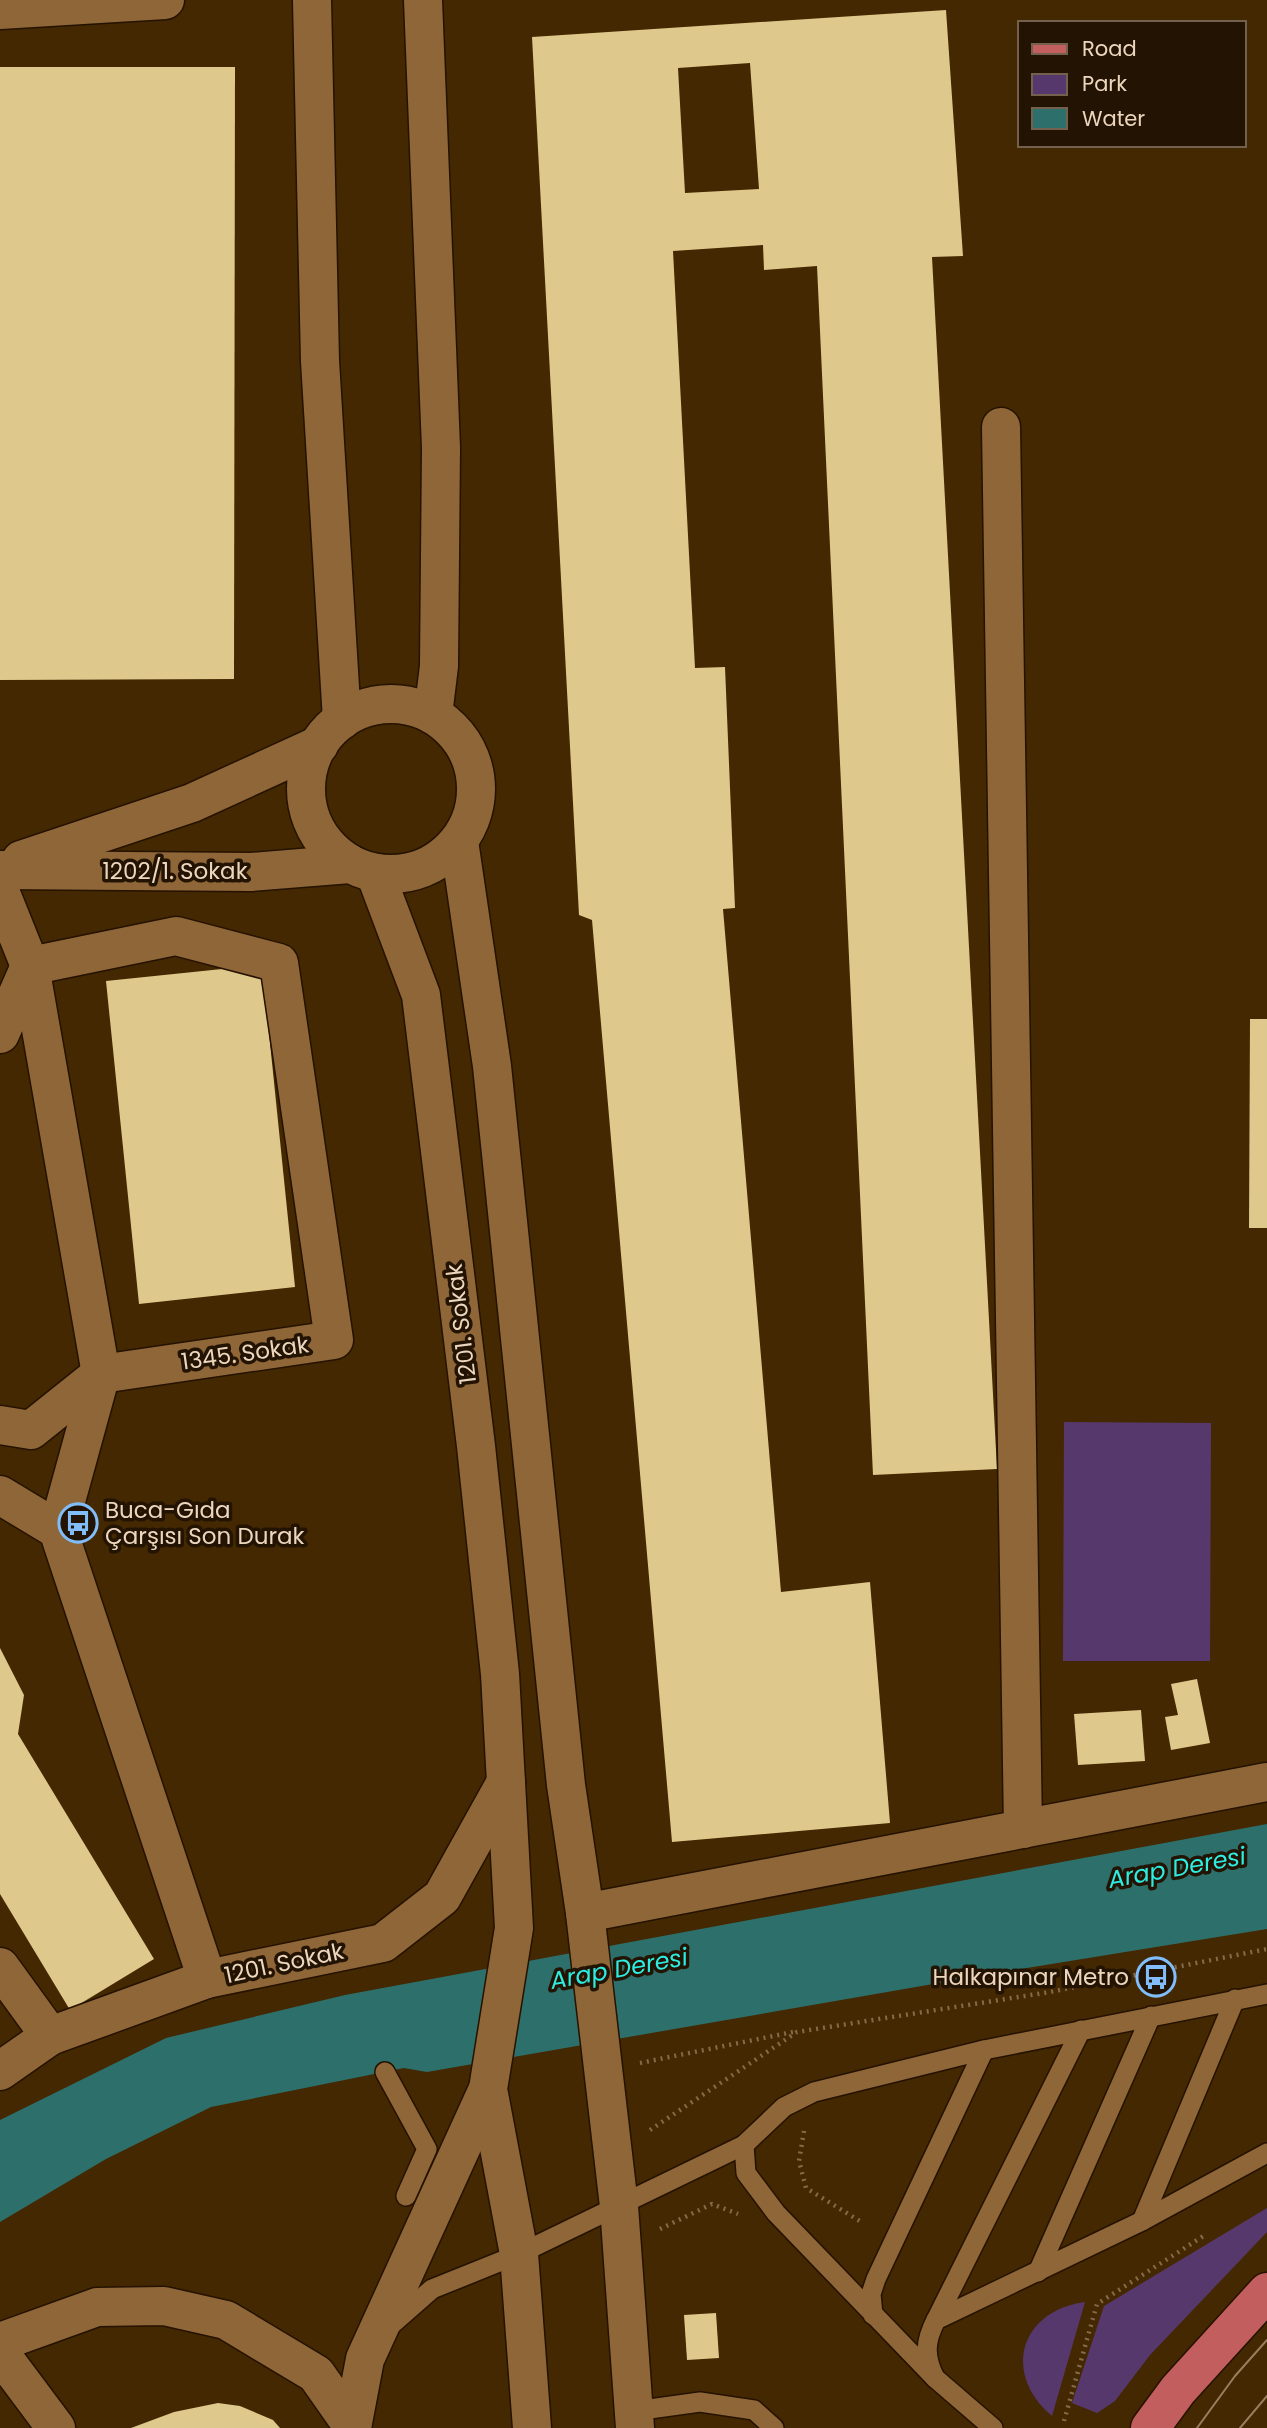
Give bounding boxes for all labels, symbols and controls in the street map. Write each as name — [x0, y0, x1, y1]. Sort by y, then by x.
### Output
legend — [1018, 21, 1246, 147]
text: Road — [1082, 34, 1137, 63]
text: Park — [1082, 69, 1127, 98]
text: Water — [1082, 104, 1145, 133]
street label: 1202/1. Sokak — [103, 855, 248, 887]
street label: 1201. Sokak — [438, 1262, 484, 1386]
street label: 1345. Sokak — [179, 1328, 311, 1378]
place label: Buca-Gıda Çarşısı Son Durak — [105, 1494, 305, 1552]
bus stop icon: Buca-Gıda Çarşısı Son Durak — [57, 1502, 99, 1544]
water label: Arap Deresi — [1105, 1839, 1249, 1896]
street label: 1201. Sokak — [222, 1935, 347, 1991]
water label: Arap Deresi — [547, 1940, 691, 1997]
bus stop icon: Halkapınar Metro — [1135, 1956, 1177, 1998]
place label: Halkapınar Metro — [933, 1961, 1129, 1993]

